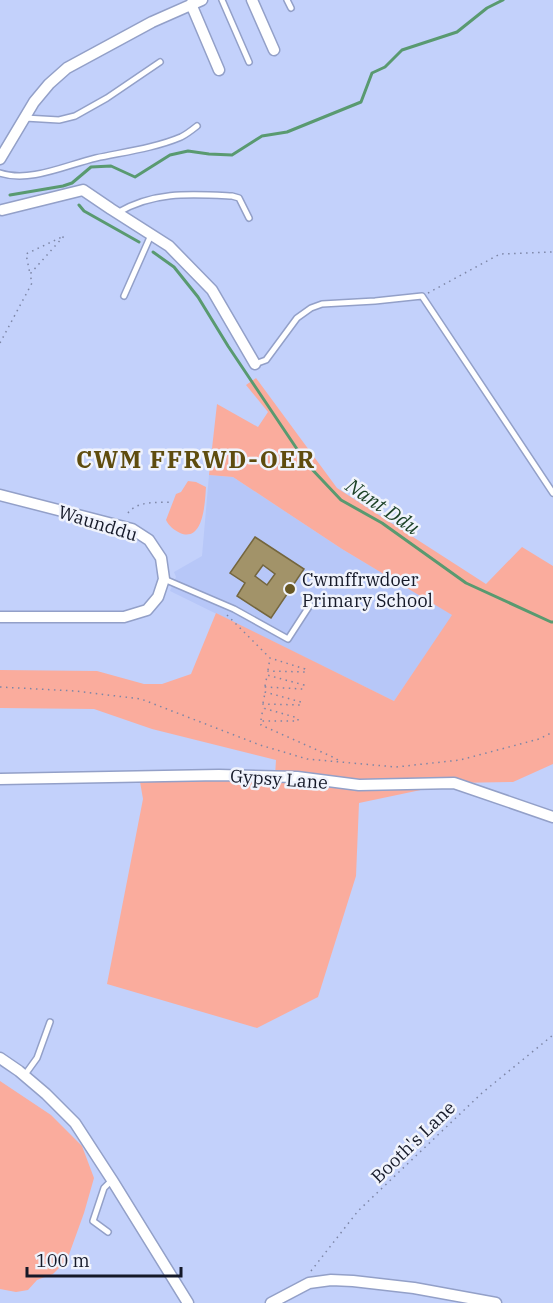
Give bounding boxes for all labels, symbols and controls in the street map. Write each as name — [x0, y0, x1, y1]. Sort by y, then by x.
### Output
district label: CWM FFRWD-OER — [76, 443, 316, 475]
water label: Nant Ddu — [340, 471, 426, 541]
street label: Waunddu — [56, 500, 140, 546]
place label: Cwmffrwdoer Primary School — [302, 568, 433, 612]
marker: Cwmffrwdoer Primary School — [283, 582, 297, 596]
street label: Gypsy Lane — [229, 764, 329, 794]
street label: Booth's Lane — [366, 1096, 460, 1188]
scale bar — [27, 1240, 182, 1278]
text: 100 m — [36, 1249, 90, 1272]

